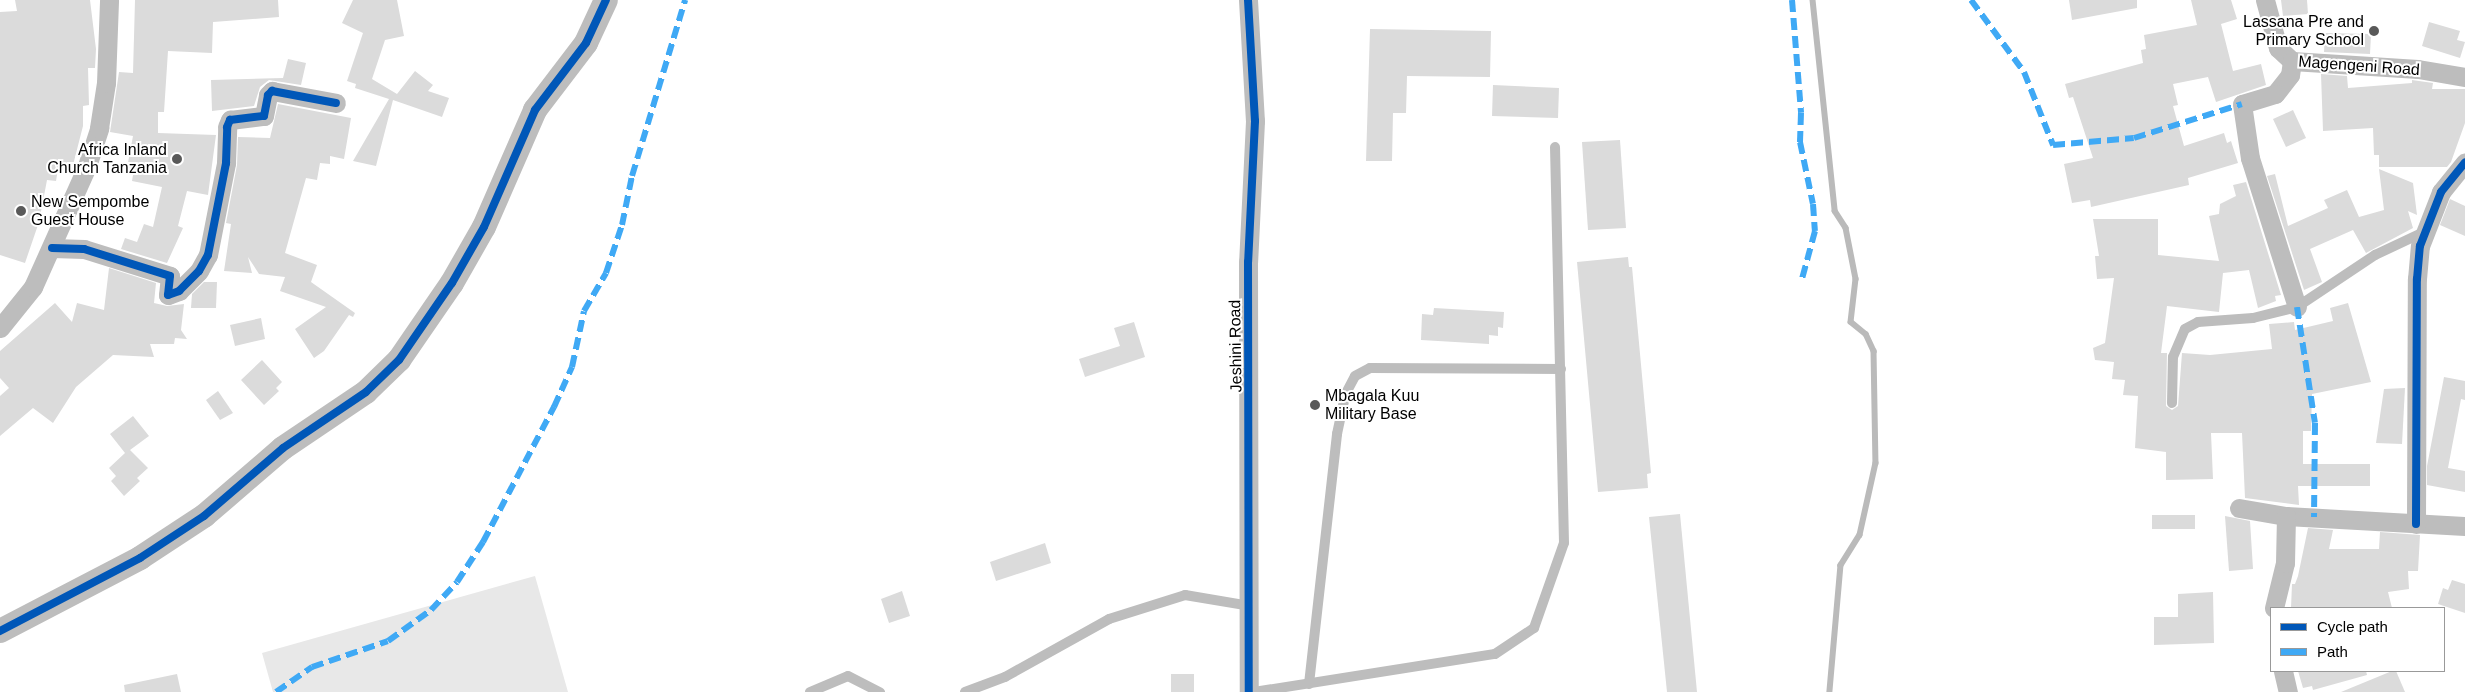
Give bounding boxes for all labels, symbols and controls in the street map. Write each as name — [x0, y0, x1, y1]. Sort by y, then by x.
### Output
place label: Lassana Pre and Primary School — [2243, 12, 2364, 50]
marker: Lassana Pre and Primary School — [2368, 25, 2380, 37]
street label: Magengeni Road — [2298, 52, 2420, 80]
place label: Africa Inland Church Tanzania — [47, 140, 167, 178]
marker: Africa Inland Church Tanzania — [171, 153, 183, 165]
place label: New Sempombe Guest House — [31, 192, 149, 230]
marker: New Sempombe Guest House — [15, 205, 27, 217]
street label: Jeshini Road — [1226, 300, 1246, 392]
place label: Mbagala Kuu Military Base — [1325, 386, 1419, 424]
marker: Mbagala Kuu Military Base — [1309, 399, 1321, 411]
legend — [2270, 607, 2445, 672]
text: Cycle path — [2317, 618, 2388, 635]
text: Path — [2317, 643, 2348, 660]

